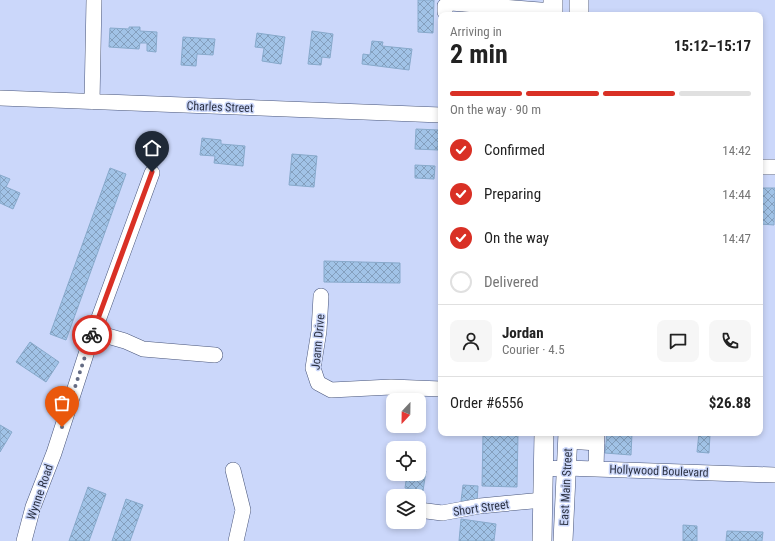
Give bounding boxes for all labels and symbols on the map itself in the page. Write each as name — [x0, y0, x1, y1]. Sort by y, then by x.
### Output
street label: Charles Street — [186, 99, 254, 115]
pin — [135, 131, 169, 172]
street label: Joann Drive — [309, 313, 327, 370]
courier — [72, 315, 112, 355]
pin — [45, 386, 79, 427]
north arrow — [386, 393, 426, 433]
street label: East Main Street — [557, 447, 575, 526]
street label: Wynne Road — [24, 462, 56, 522]
street label: Hollywood Boulevard — [609, 462, 709, 480]
street label: Short Street — [452, 497, 510, 519]

